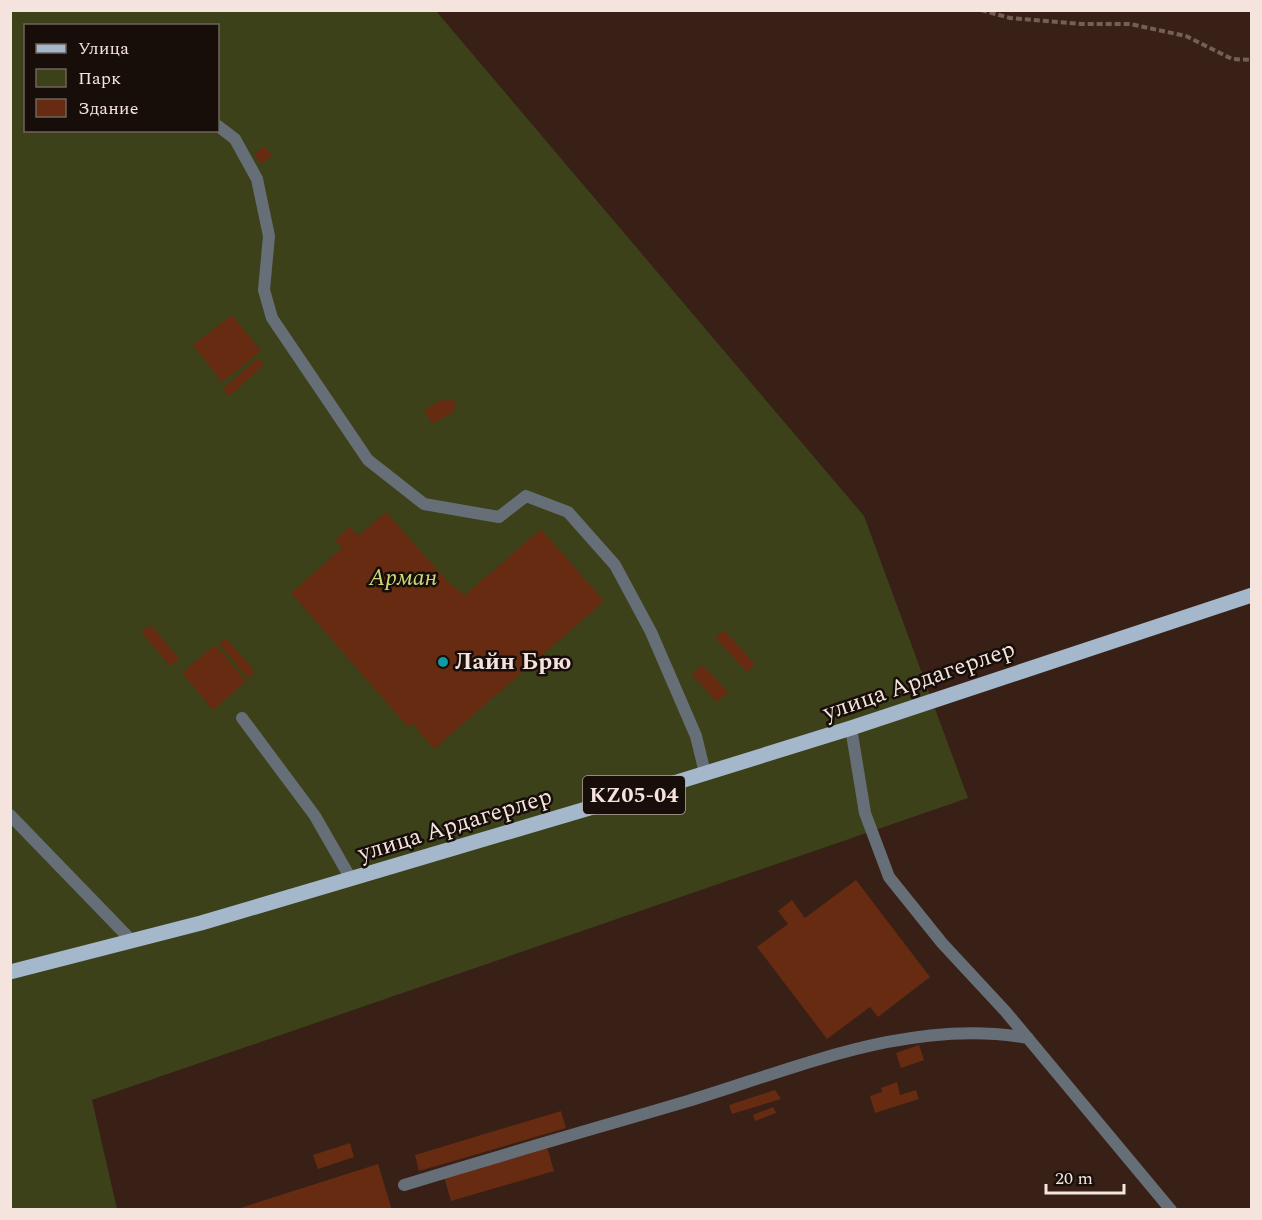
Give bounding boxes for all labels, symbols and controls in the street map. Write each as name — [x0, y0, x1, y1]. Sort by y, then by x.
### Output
legend — [24, 24, 219, 132]
text: Улица — [78, 35, 129, 62]
text: Парк — [78, 65, 121, 92]
text: Здание — [78, 95, 138, 122]
park label: Арман — [368, 560, 438, 596]
street label: улица Ардагерлер — [817, 631, 1020, 731]
place label: Лайн Брю — [455, 644, 571, 680]
marker: Лайн Брю — [436, 655, 450, 669]
road number: KZ05-04 — [583, 776, 685, 814]
street label: улица Ардагерлер — [353, 778, 556, 872]
scale bar — [1046, 1157, 1124, 1195]
text: 20 m — [1055, 1165, 1093, 1192]

